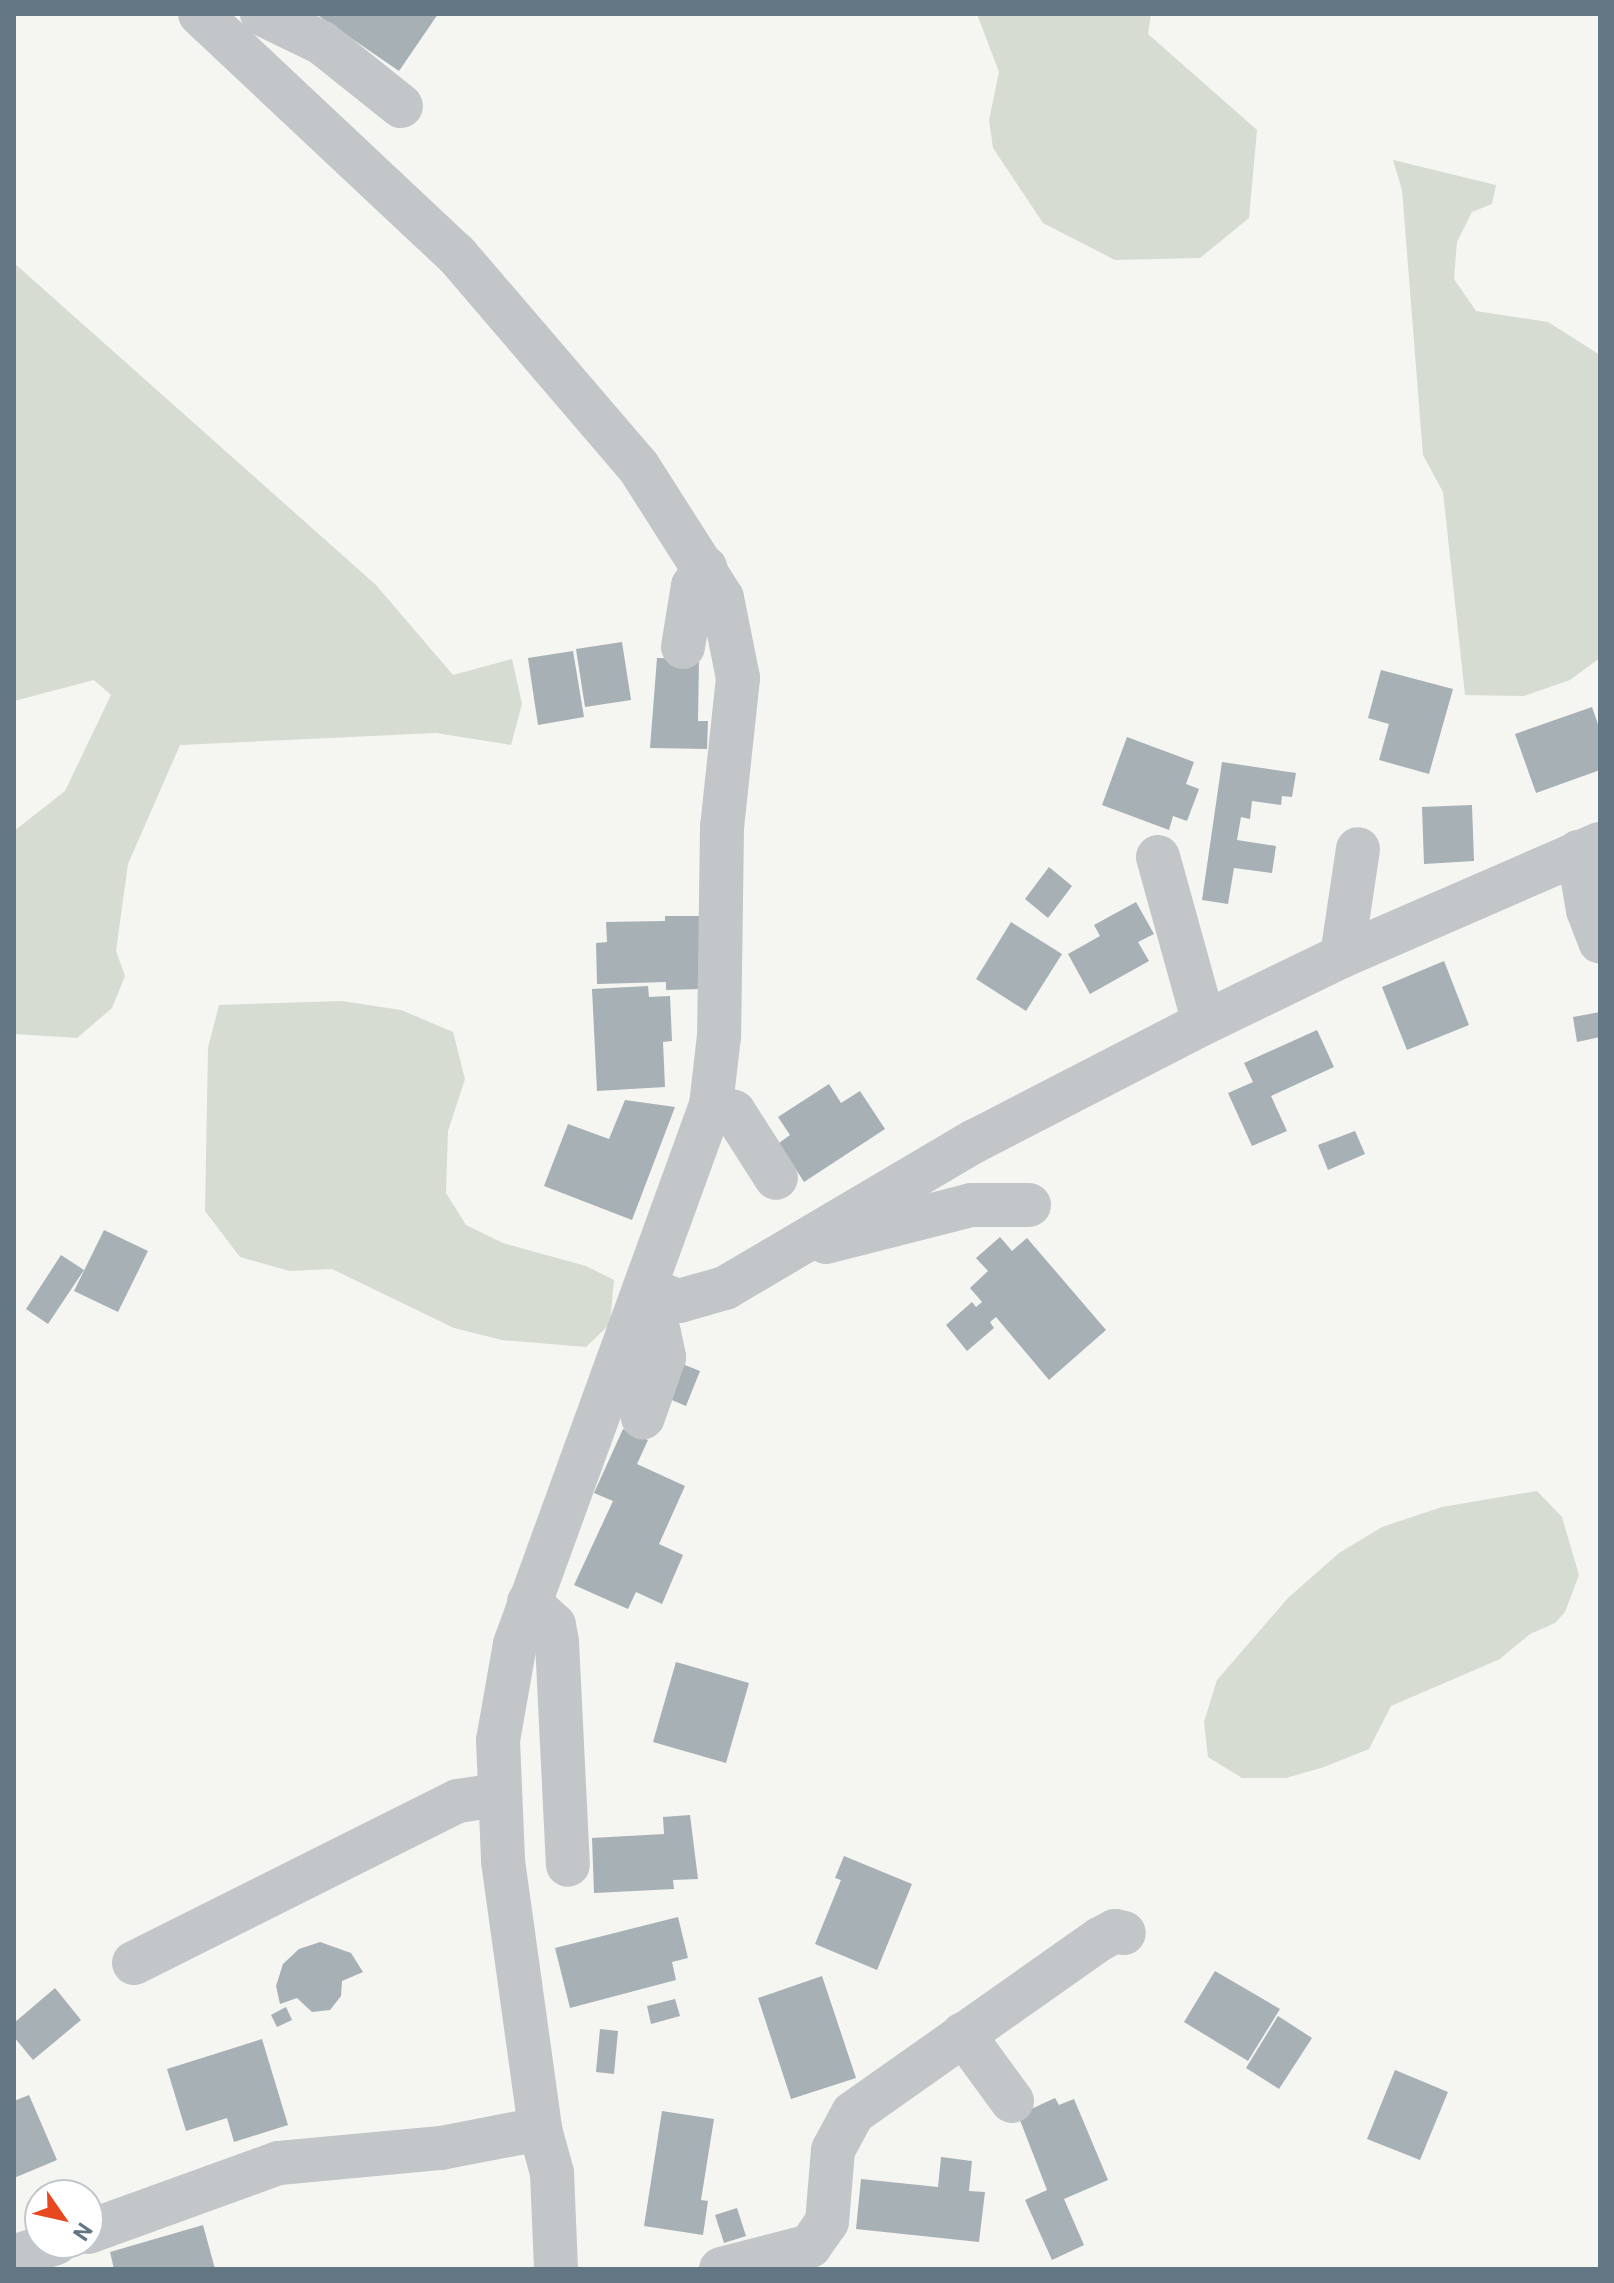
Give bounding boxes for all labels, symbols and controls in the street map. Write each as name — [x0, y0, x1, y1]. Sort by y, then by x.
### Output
north arrow — [24, 2179, 104, 2259]
text: N — [68, 2218, 97, 2245]

